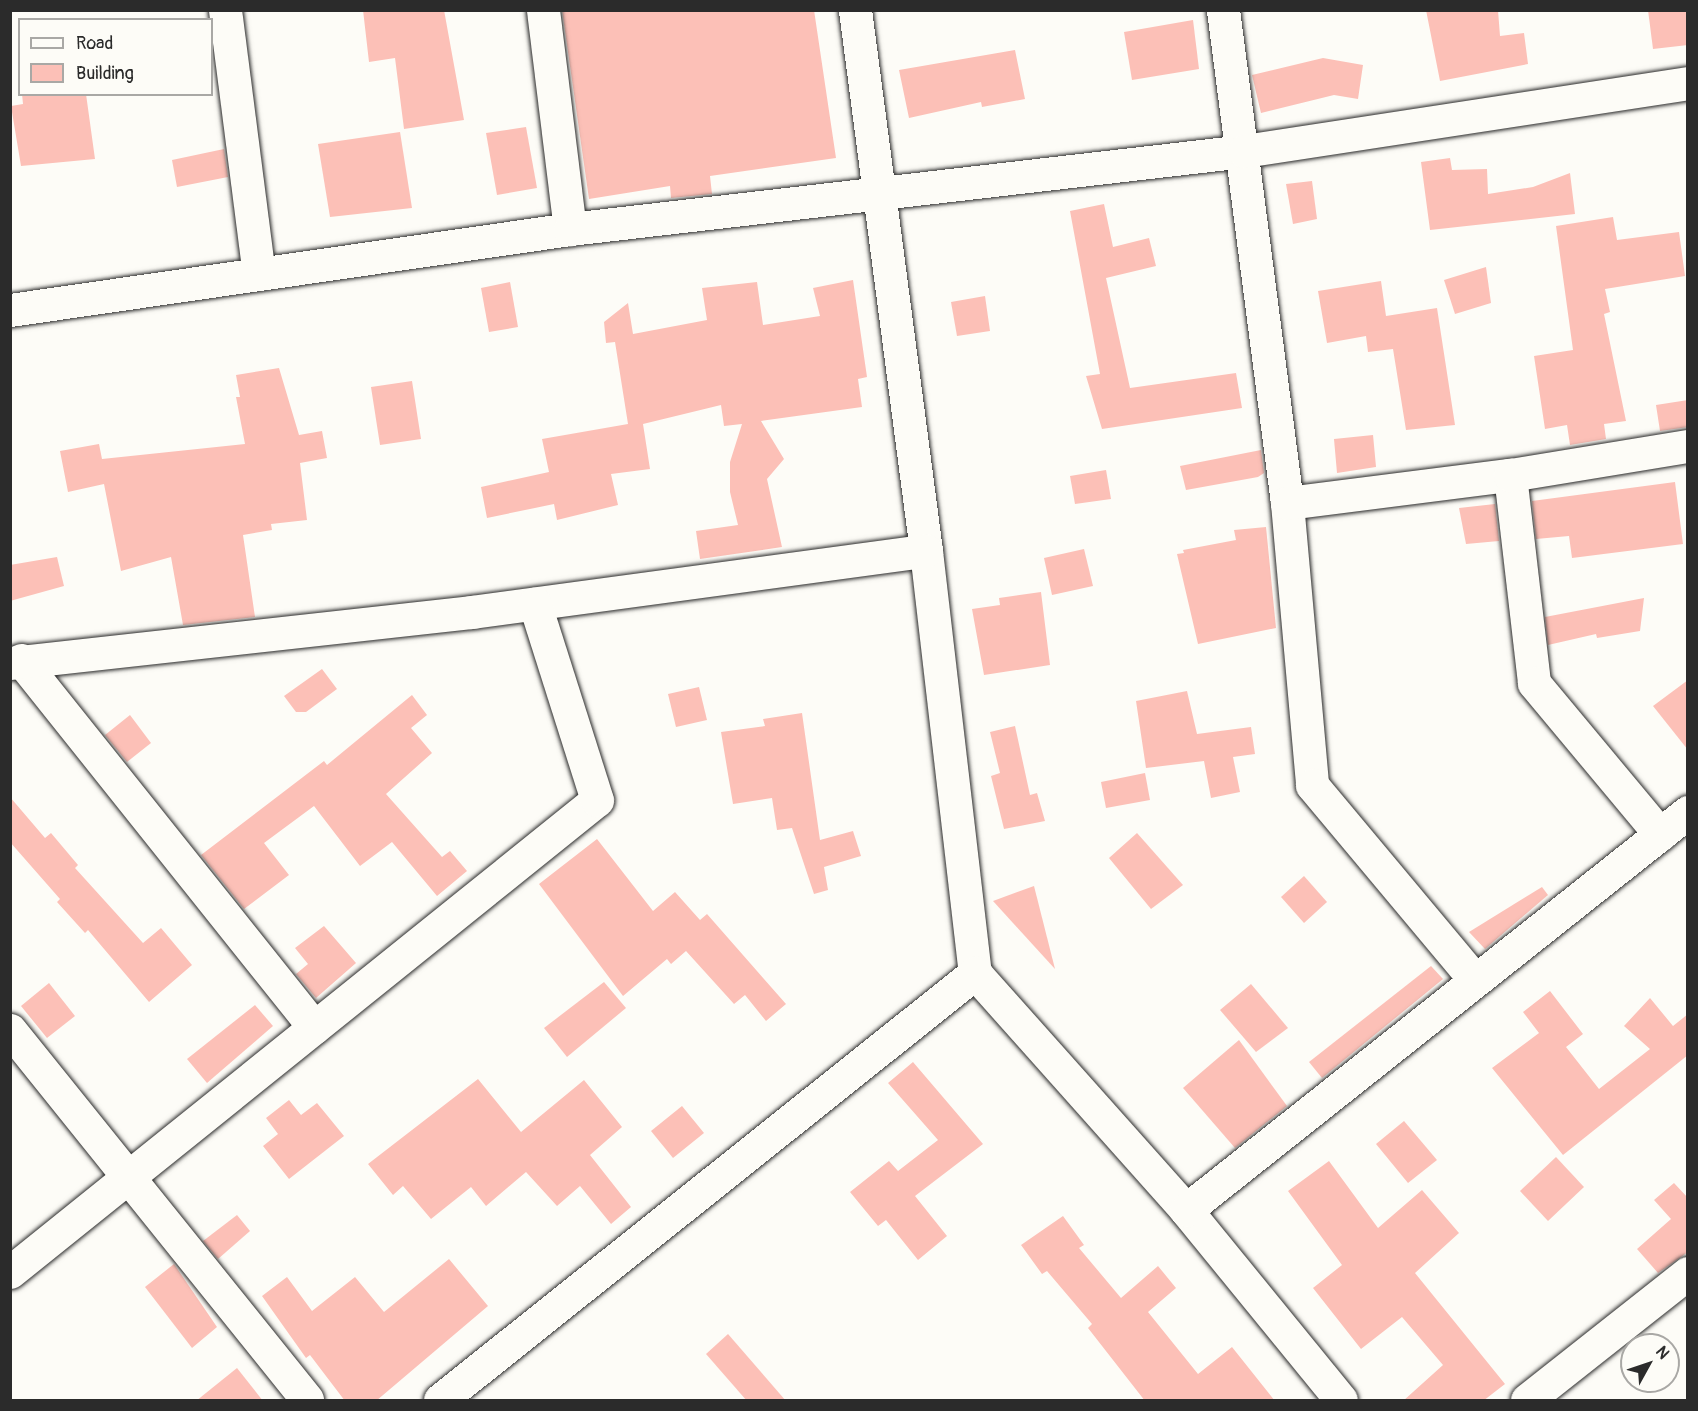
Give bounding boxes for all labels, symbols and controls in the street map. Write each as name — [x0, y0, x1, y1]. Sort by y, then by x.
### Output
legend — [18, 18, 213, 96]
text: Road — [76, 32, 113, 55]
text: Building — [76, 62, 134, 85]
north arrow — [1620, 1333, 1680, 1393]
text: N — [1651, 1342, 1673, 1363]

